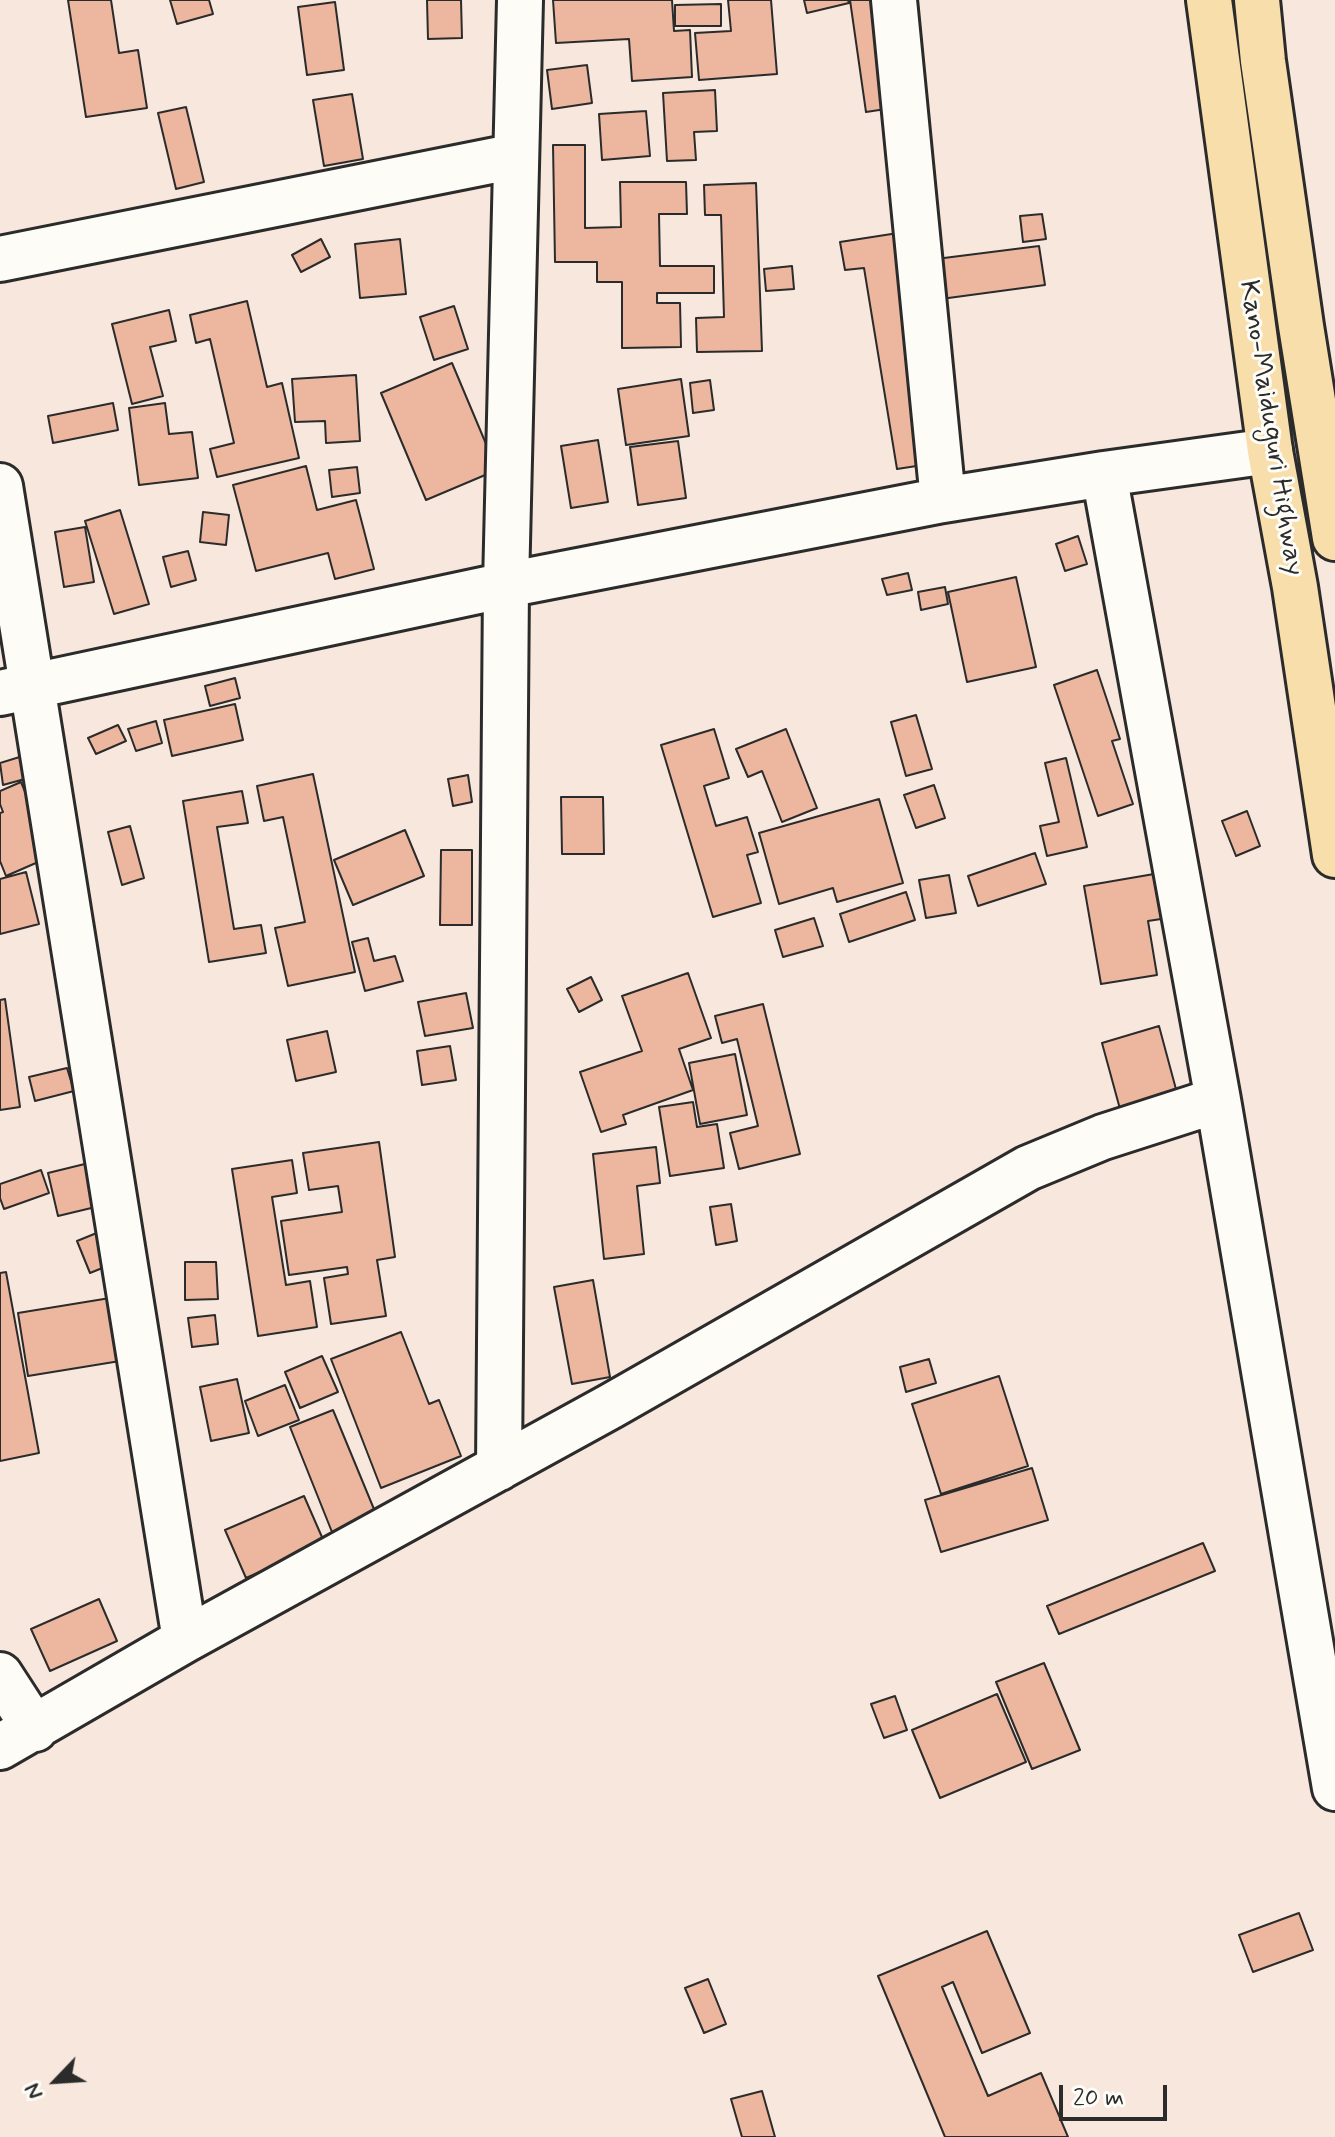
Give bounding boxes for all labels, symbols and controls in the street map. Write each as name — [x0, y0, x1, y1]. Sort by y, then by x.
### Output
street label: Kano-Maiduguri Highway — [1230, 278, 1310, 578]
north arrow — [16, 2041, 96, 2121]
scale bar — [1063, 2069, 1171, 2119]
text: N — [18, 2079, 50, 2104]
text: 20 m — [1073, 2083, 1124, 2114]

